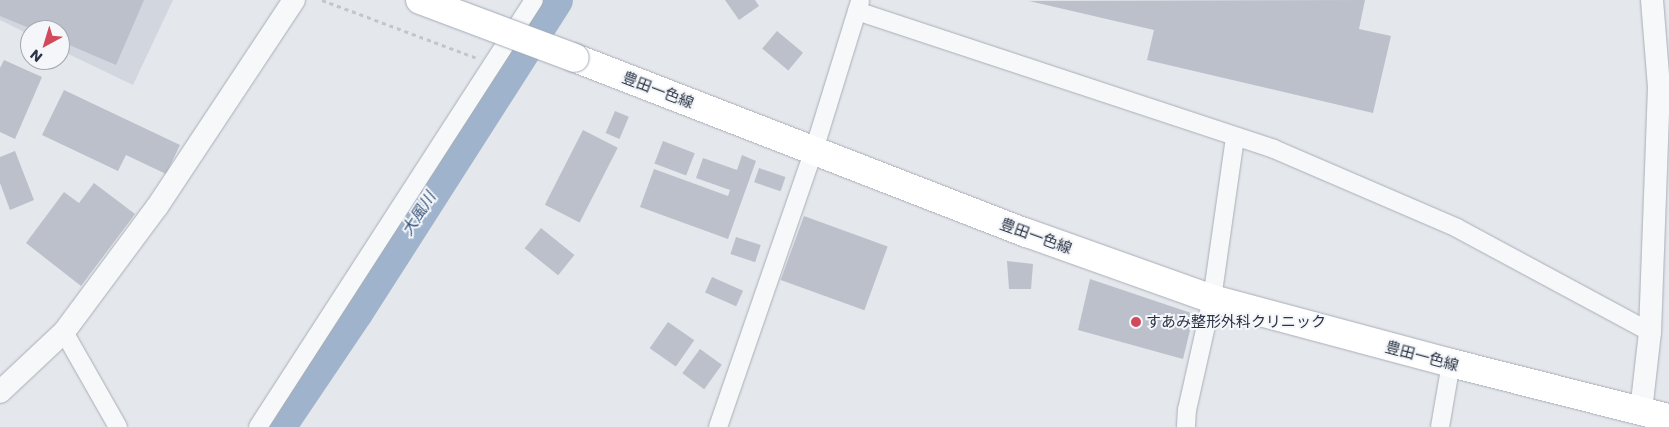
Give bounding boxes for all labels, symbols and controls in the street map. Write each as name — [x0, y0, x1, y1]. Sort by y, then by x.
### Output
north arrow — [20, 20, 70, 70]
text: N — [26, 45, 47, 67]
street label: 豊田一色線 — [620, 68, 696, 112]
water label: 大風川 — [398, 189, 440, 239]
street label: 豊田一色線 — [998, 215, 1074, 257]
place label: すあみ整形外科クリニック — [1146, 313, 1326, 331]
marker: すあみ整形外科クリニック — [1130, 316, 1142, 328]
street label: 豊田一色線 — [1383, 338, 1461, 374]

